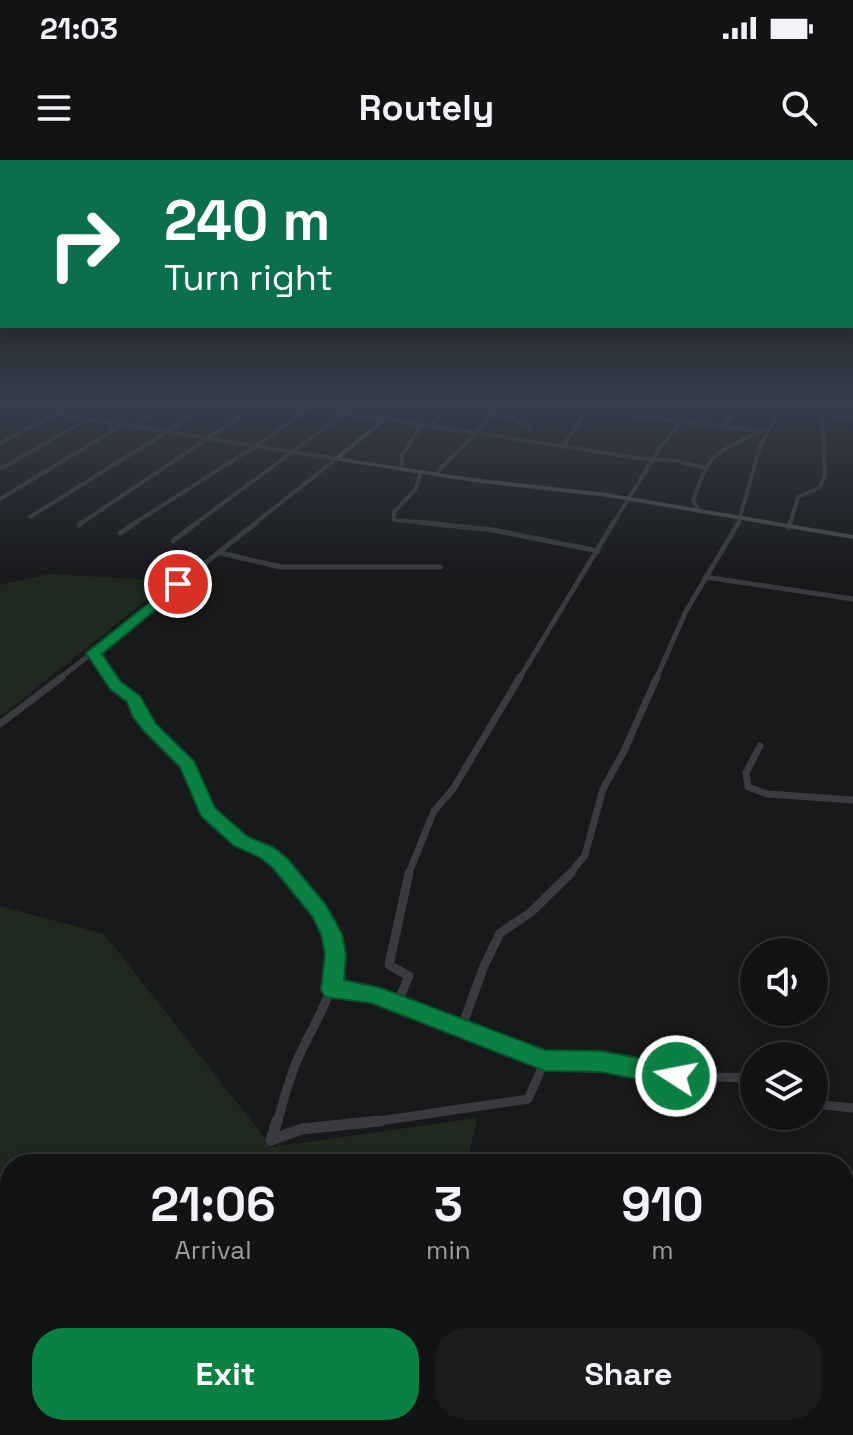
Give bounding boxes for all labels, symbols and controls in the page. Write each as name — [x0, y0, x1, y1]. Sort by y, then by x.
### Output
text: 21:03 — [40, 9, 118, 48]
text: Routely — [359, 85, 494, 131]
icon: menu — [32, 86, 76, 130]
icon: search — [777, 86, 821, 130]
text: 240 m — [164, 185, 330, 256]
icon: right — [32, 192, 136, 296]
text: Turn right — [164, 255, 333, 301]
pin — [144, 550, 212, 618]
icon: arrive — [156, 562, 200, 606]
map controls — [740, 938, 828, 1130]
button: sound — [740, 938, 828, 1026]
position arrow — [634, 1034, 718, 1118]
button: layers — [740, 1042, 828, 1130]
text: 21:06 — [150, 1174, 276, 1235]
text: 3 — [434, 1174, 463, 1235]
text: 910 — [621, 1174, 704, 1235]
text: Arrival — [174, 1233, 252, 1267]
text: min — [426, 1233, 471, 1267]
text: m — [651, 1233, 674, 1267]
button: Exit — [32, 1328, 419, 1420]
button: Share — [435, 1328, 822, 1420]

